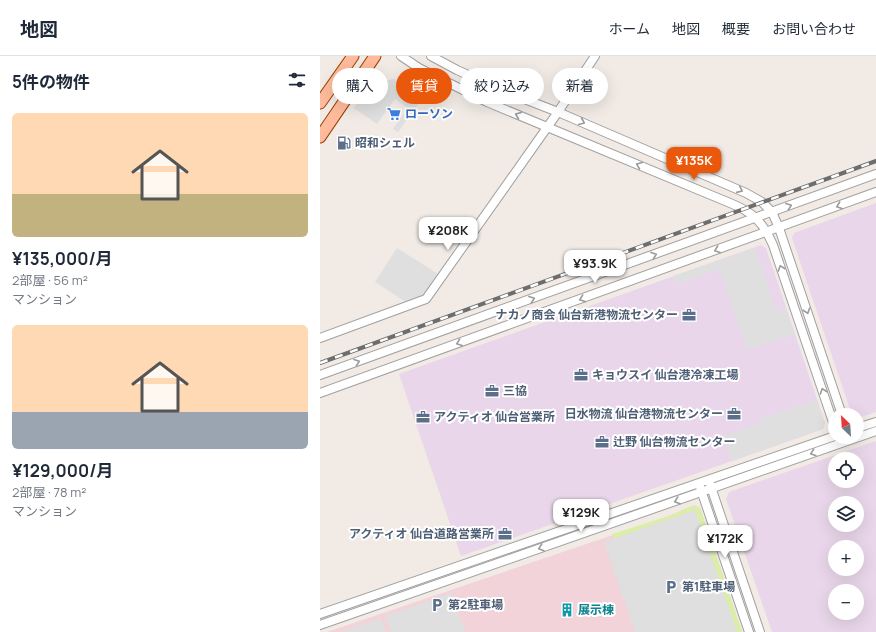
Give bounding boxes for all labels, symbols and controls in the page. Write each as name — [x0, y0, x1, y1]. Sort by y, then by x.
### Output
text: 地図 — [20, 16, 58, 42]
text: ホーム — [608, 19, 650, 38]
text: 地図 — [672, 19, 700, 38]
text: 概要 — [722, 19, 750, 38]
text: お問い合わせ — [772, 19, 856, 38]
chip: 購入 — [332, 68, 388, 104]
chip: 賃貸 — [396, 68, 452, 104]
chip: 絞り込み — [460, 68, 544, 104]
chip: 新着 — [552, 68, 608, 104]
icon: filters — [286, 69, 308, 91]
text: 5件の物件 — [12, 70, 90, 93]
place label: ローソン — [405, 105, 453, 122]
supermarket icon: ローソン — [386, 106, 402, 122]
one-way arrow — [515, 112, 522, 120]
one-way arrow — [579, 118, 586, 126]
place label: 昭和シェル — [355, 134, 415, 151]
fuel station icon: 昭和シェル — [336, 135, 352, 151]
icon: home — [124, 139, 196, 211]
pin: ¥135K — [666, 147, 722, 181]
text: ¥135K — [675, 151, 713, 169]
one-way arrow — [635, 162, 643, 170]
one-way arrow — [737, 186, 744, 194]
one-way arrow — [836, 201, 843, 209]
one-way arrow — [786, 202, 793, 210]
pin: ¥208K — [420, 217, 476, 251]
text: ¥208K — [428, 221, 468, 239]
one-way arrow — [714, 245, 721, 254]
text: ¥135,000/月 — [12, 247, 113, 270]
pin: ¥93.9K — [562, 250, 628, 284]
one-way arrow — [650, 251, 657, 259]
text: ¥93.9K — [573, 254, 617, 272]
one-way arrow — [777, 265, 786, 272]
text: 2部屋 · 56 m² — [12, 271, 88, 289]
text: マンション — [12, 290, 77, 308]
one-way arrow — [578, 294, 585, 302]
one-way arrow — [528, 295, 535, 303]
place label: ナカノ商会 仙台新港物流センター — [496, 306, 678, 323]
office icon: ナカノ商会 仙台新港物流センター — [681, 307, 697, 323]
one-way arrow — [802, 308, 811, 315]
one-way arrow — [456, 338, 463, 347]
icon: home — [124, 351, 196, 423]
one-way arrow — [353, 358, 360, 367]
place label: キョウスイ 仙台港冷凍工場 — [592, 366, 738, 383]
office icon: キョウスイ 仙台港冷凍工場 — [573, 367, 589, 383]
place label: 三協 — [503, 382, 527, 399]
office icon: 三協 — [484, 383, 500, 399]
one-way arrow — [819, 388, 827, 395]
place label: 日水物流 仙台港物流センター — [565, 405, 723, 422]
office icon: 日水物流 仙台港物流センター — [726, 406, 742, 422]
place label: アクティオ 仙台営業所 — [434, 408, 555, 425]
north arrow — [828, 408, 864, 444]
map controls — [828, 408, 864, 620]
office icon: アクティオ 仙台営業所 — [415, 409, 431, 425]
place label: 辻野 仙台物流センター — [613, 433, 735, 450]
office icon: 辻野 仙台物流センター — [594, 434, 610, 450]
one-way arrow — [809, 449, 816, 457]
button: locate — [828, 452, 864, 488]
text: ¥129,000/月 — [12, 459, 114, 482]
text: 2部屋 · 78 m² — [12, 483, 86, 501]
one-way arrow — [673, 496, 680, 504]
button: layers — [828, 496, 864, 532]
pin: ¥129K — [553, 499, 609, 533]
text: マンション — [12, 502, 77, 520]
text: ¥129K — [562, 503, 600, 521]
place label: アクティオ 仙台道路営業所 — [349, 525, 494, 542]
pin: ¥172K — [697, 525, 753, 559]
office icon: アクティオ 仙台道路営業所 — [497, 526, 513, 542]
text: ¥172K — [707, 529, 743, 547]
button: + — [828, 540, 864, 576]
one-way arrow — [537, 543, 544, 551]
place label: 第1駐車場 — [682, 578, 735, 595]
parking icon: 第1駐車場 — [663, 579, 679, 595]
button: − — [828, 584, 864, 620]
place label: 第2駐車場 — [448, 596, 503, 613]
parking icon: 第2駐車場 — [429, 597, 445, 613]
place label: 展示棟 — [578, 601, 614, 618]
building icon: 展示棟 — [559, 602, 575, 618]

